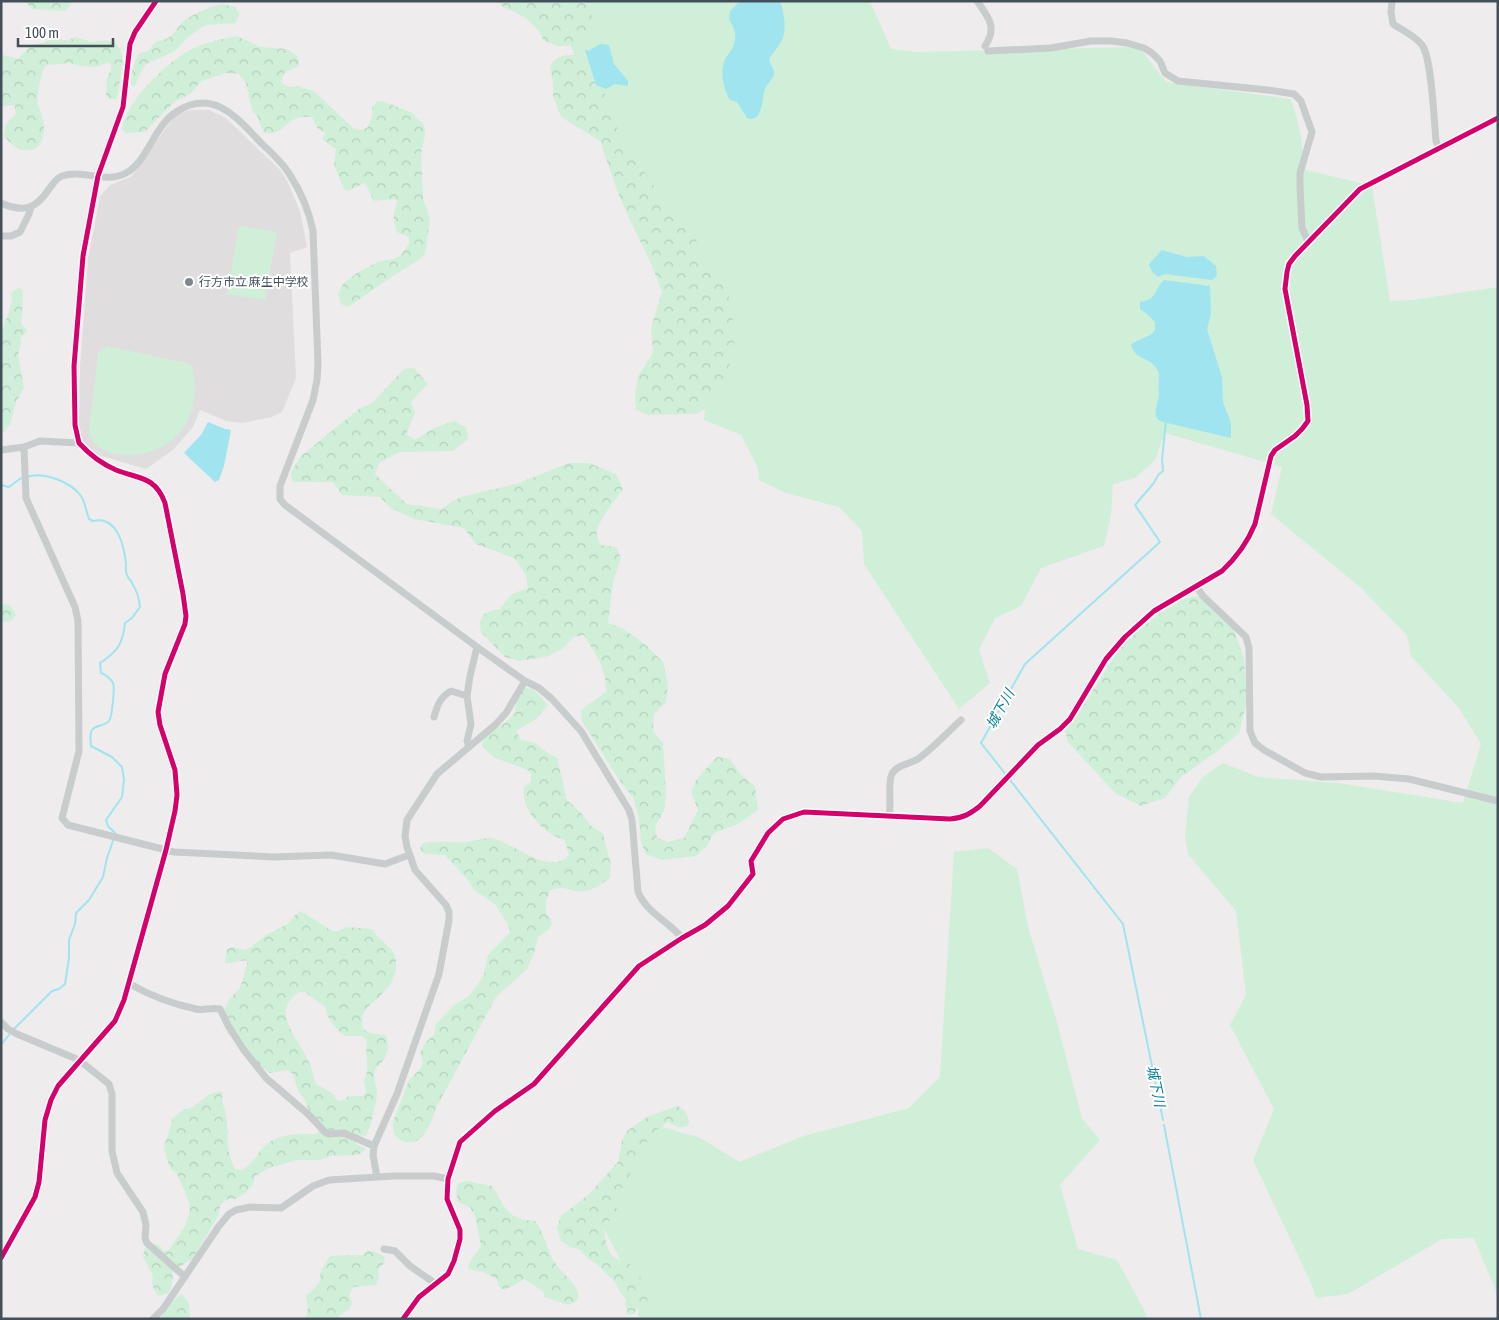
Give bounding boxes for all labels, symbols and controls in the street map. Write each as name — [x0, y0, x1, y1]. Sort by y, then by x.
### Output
scale bar — [18, 15, 112, 47]
text: 100 m — [25, 24, 59, 41]
place label: 行方市立 麻生中学校 — [199, 275, 309, 289]
marker: 行方市立 麻生中学校 — [183, 276, 195, 288]
water label: 城下川 — [983, 685, 1018, 731]
water label: 城下川 — [1144, 1064, 1169, 1110]

